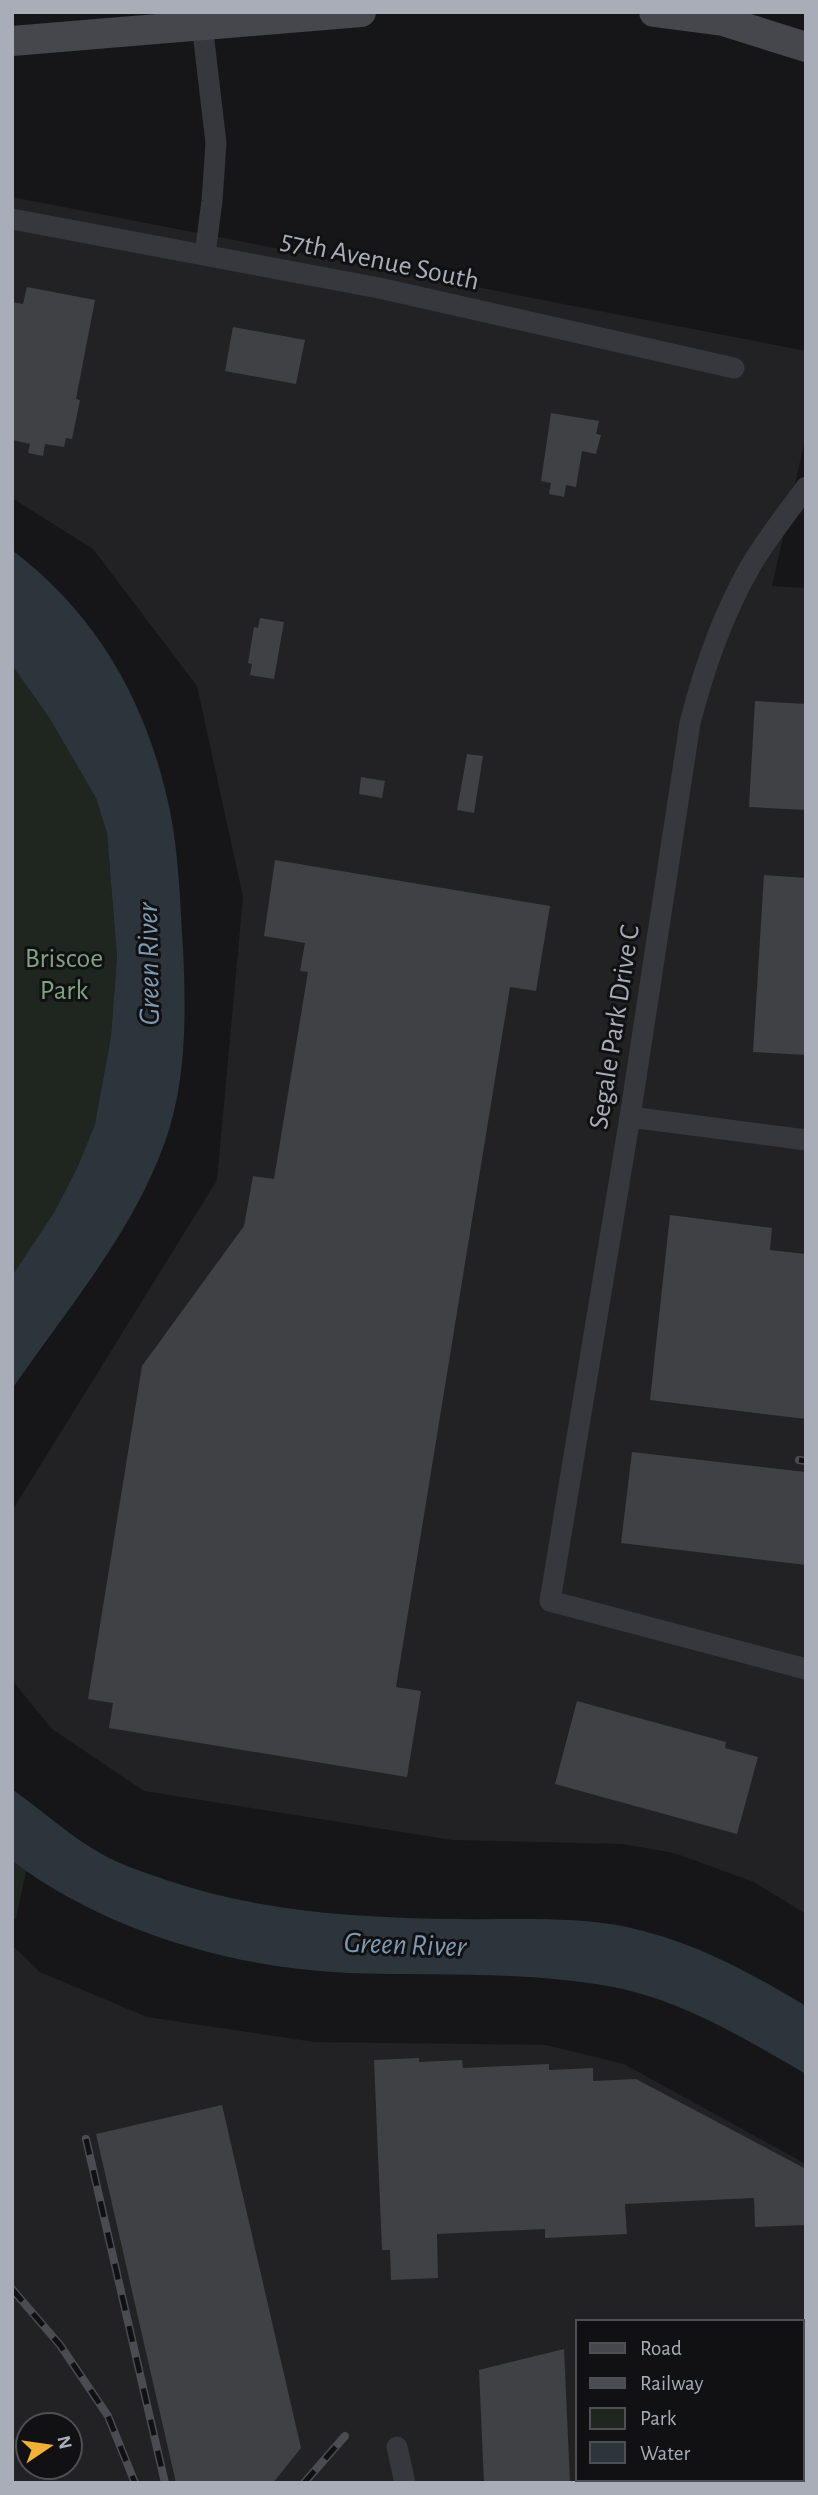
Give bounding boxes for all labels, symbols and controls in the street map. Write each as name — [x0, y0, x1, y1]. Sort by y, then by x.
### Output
street label: 57th Avenue South — [278, 226, 482, 296]
water label: Green River — [133, 901, 165, 1026]
street label: Segale Park Drive C — [585, 923, 645, 1131]
park label: Briscoe Park — [25, 945, 103, 1005]
water label: Green River — [343, 1928, 468, 1962]
legend — [576, 2320, 804, 2481]
text: Road — [640, 2338, 682, 2359]
text: Railway — [640, 2373, 703, 2394]
text: Park — [640, 2408, 677, 2429]
north arrow — [14, 2411, 84, 2481]
text: N — [53, 2434, 75, 2451]
text: Water — [640, 2443, 690, 2464]

